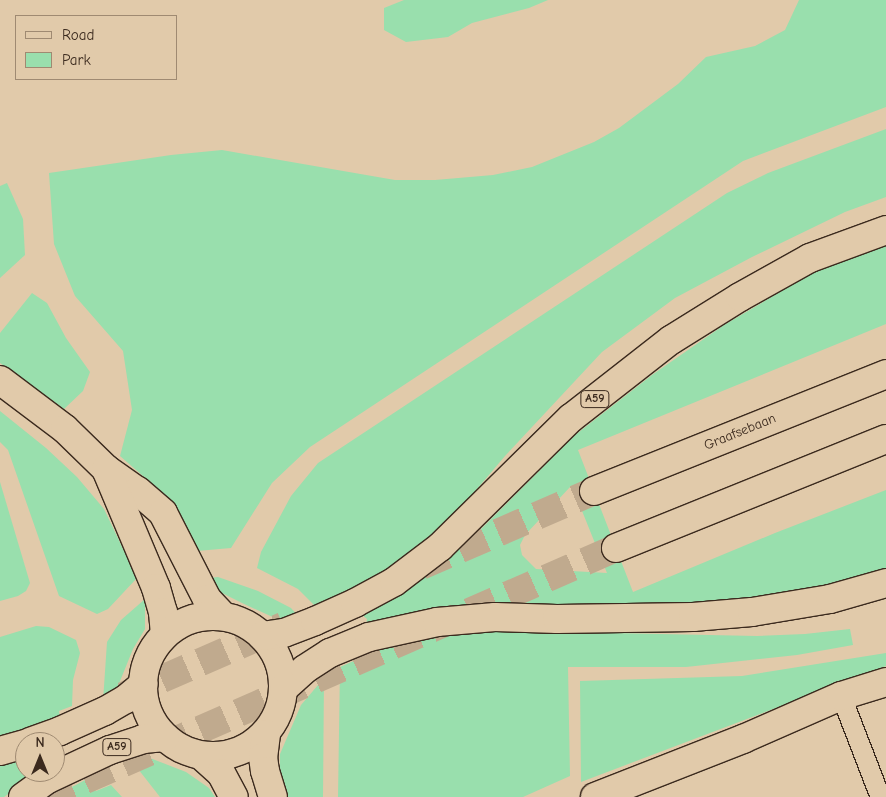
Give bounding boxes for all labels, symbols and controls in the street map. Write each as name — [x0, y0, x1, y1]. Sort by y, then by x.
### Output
legend — [15, 15, 178, 80]
text: Road — [62, 26, 94, 44]
text: Park — [62, 51, 91, 69]
road number: A59 — [580, 389, 610, 408]
street label: Graafsebaan — [702, 410, 778, 454]
north arrow — [15, 732, 65, 782]
text: N — [35, 734, 45, 751]
road number: A59 — [102, 738, 132, 756]

